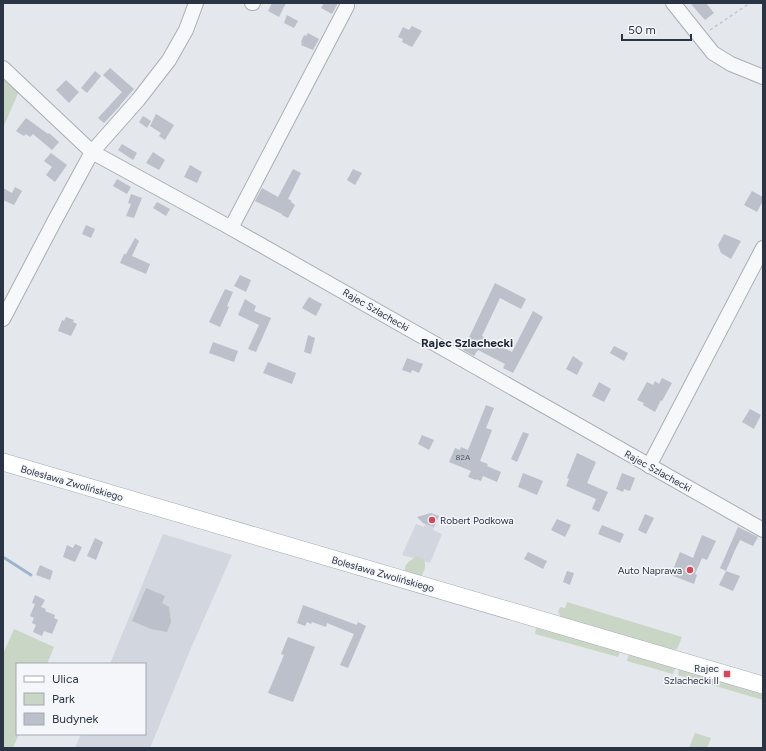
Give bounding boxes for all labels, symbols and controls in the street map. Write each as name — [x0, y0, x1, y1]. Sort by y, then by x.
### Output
scale bar — [622, 16, 691, 42]
text: 50 m — [628, 23, 656, 37]
street label: Rajec Szlachecki — [340, 286, 412, 334]
district label: Rajec Szlachecki — [421, 336, 513, 350]
street label: Rajec Szlachecki — [622, 447, 694, 495]
house number: 82A — [456, 452, 471, 462]
street label: Bolesława Zwolińskiego — [19, 462, 125, 504]
place label: Robert Podkowa — [440, 514, 514, 527]
marker: Robert Podkowa — [427, 515, 437, 525]
street label: Bolesława Zwolińskiego — [330, 553, 436, 595]
place label: Auto Naprawa — [618, 564, 682, 577]
marker: Auto Naprawa — [685, 565, 695, 575]
place label: Rajec Szlachecki II — [664, 662, 720, 687]
legend — [16, 663, 146, 735]
marker: Rajec Szlachecki II — [722, 669, 732, 679]
text: Ulica — [52, 672, 79, 686]
text: Park — [52, 692, 75, 706]
text: Budynek — [52, 712, 99, 726]

